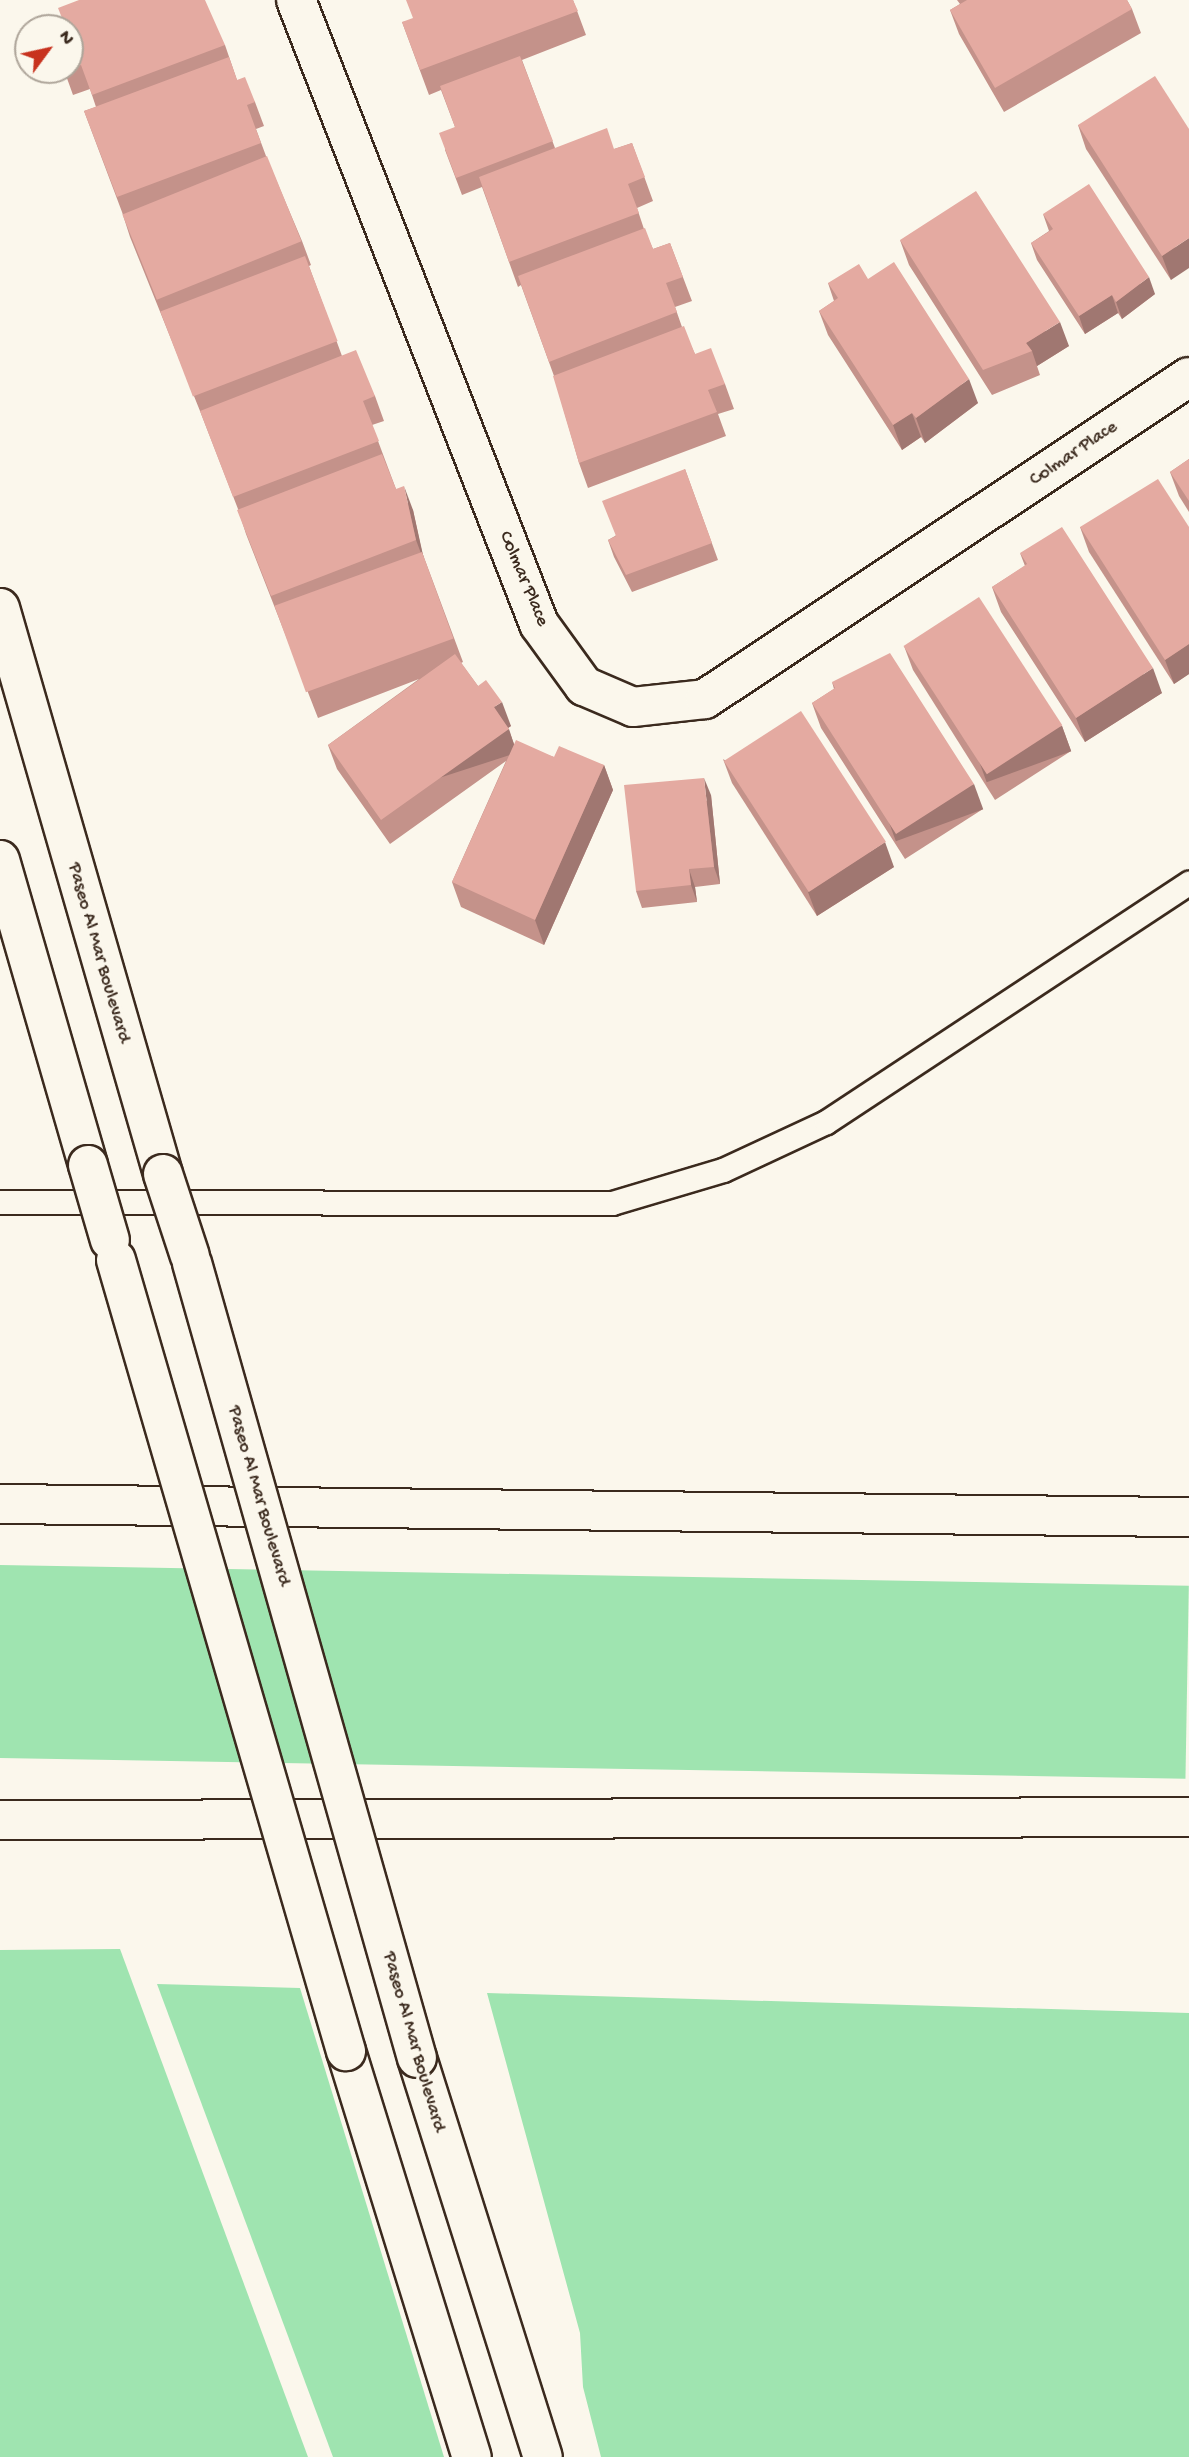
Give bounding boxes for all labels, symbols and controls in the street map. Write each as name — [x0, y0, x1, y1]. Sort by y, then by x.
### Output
north arrow — [14, 14, 84, 84]
text: N — [52, 27, 78, 50]
street label: Colmar Place — [1026, 416, 1122, 492]
street label: Colmar Place — [493, 528, 553, 630]
street label: Paseo Al Mar Boulevard — [61, 860, 135, 1046]
street label: Paseo Al Mar Boulevard — [221, 1403, 295, 1589]
street label: Paseo Al Mar Boulevard — [376, 1949, 450, 2135]

